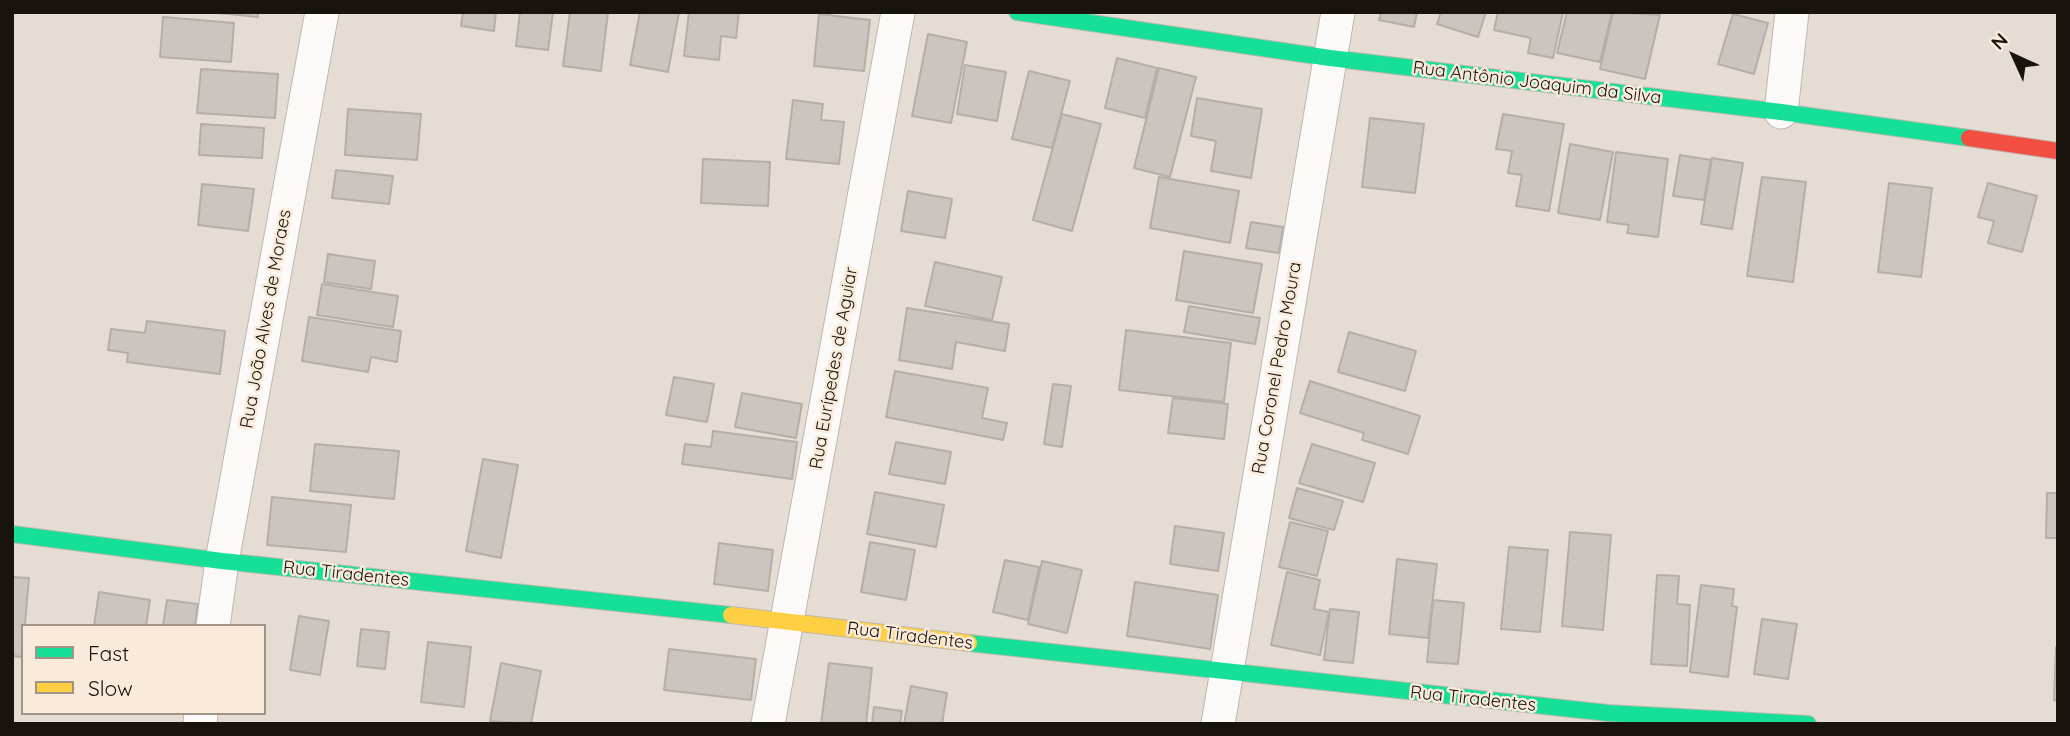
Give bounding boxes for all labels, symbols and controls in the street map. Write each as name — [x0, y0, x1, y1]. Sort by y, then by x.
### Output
north arrow — [1979, 21, 2049, 91]
text: N — [1986, 28, 2013, 55]
street label: Rua Antônio Joaquim da Silva — [1412, 57, 1662, 109]
street label: Rua João Alves de Moraes — [236, 208, 296, 430]
street label: Rua Coronel Pedro Moura — [1248, 260, 1306, 476]
street label: Rua Eurípedes de Aguiar — [806, 265, 862, 471]
street label: Rua Tiradentes — [282, 557, 410, 591]
street label: Rua Tiradentes — [846, 618, 974, 654]
legend — [21, 624, 266, 715]
text: Fast — [88, 640, 129, 666]
text: Slow — [88, 675, 133, 701]
street label: Rua Tiradentes — [1409, 682, 1537, 716]

